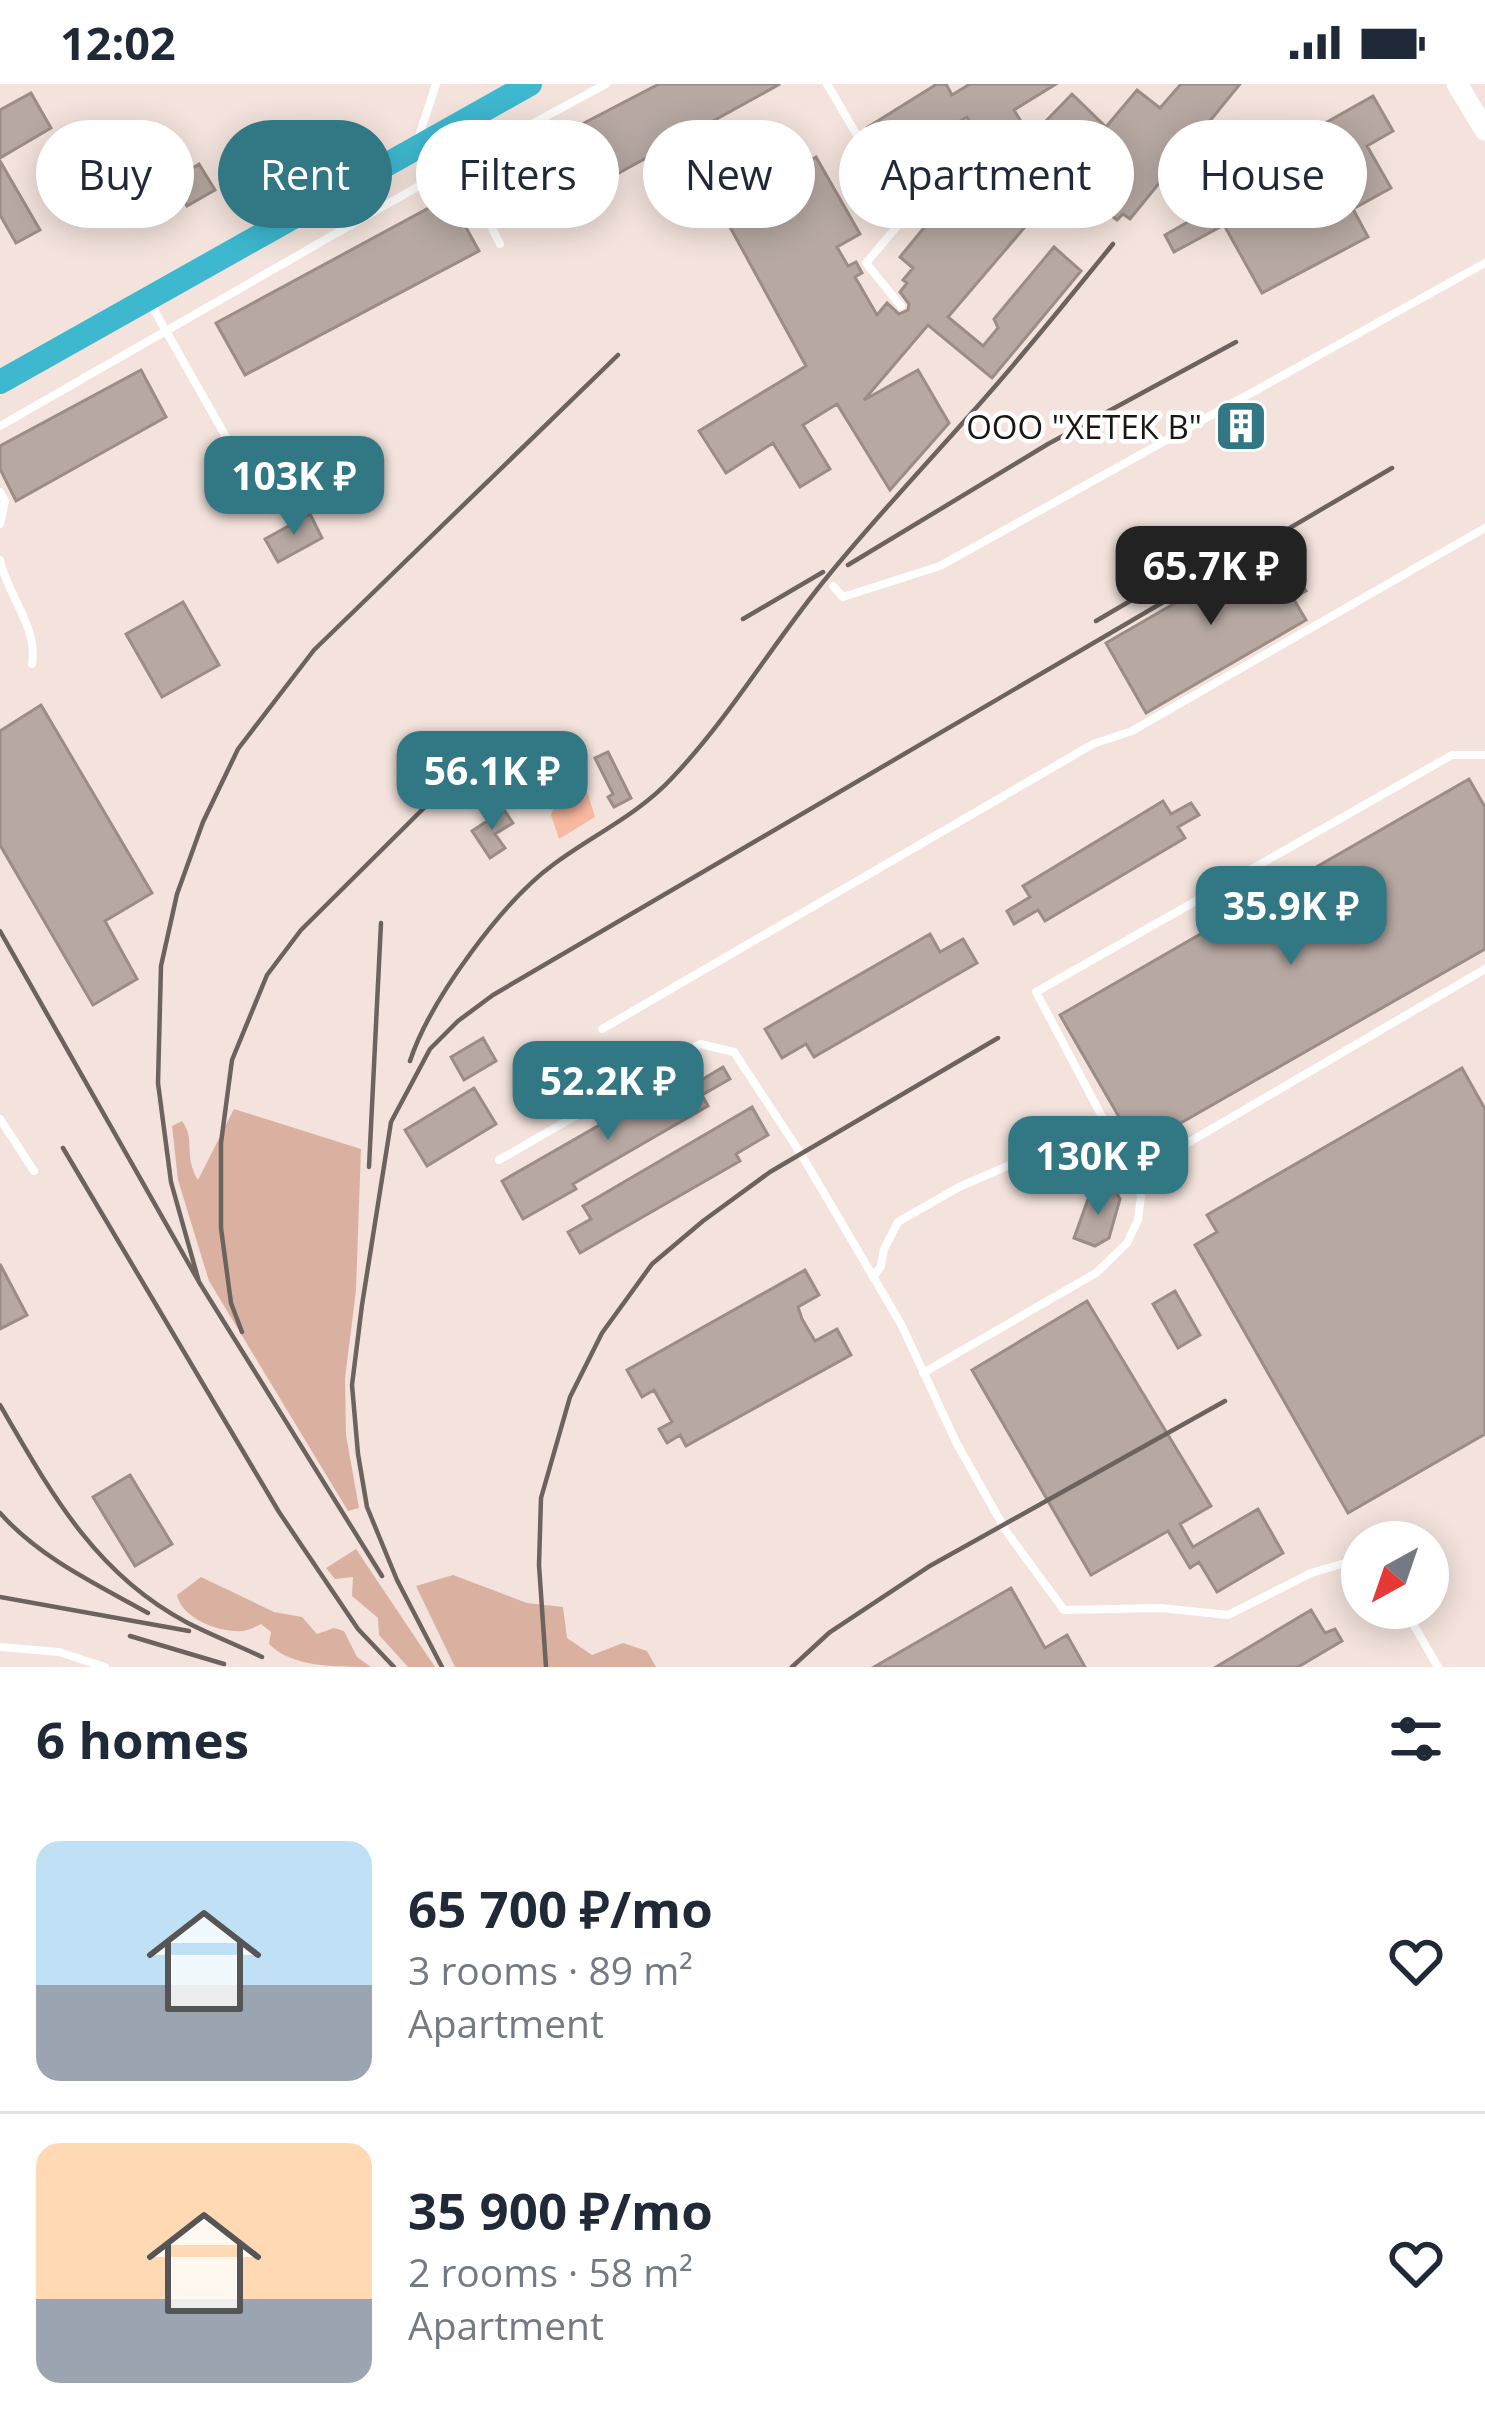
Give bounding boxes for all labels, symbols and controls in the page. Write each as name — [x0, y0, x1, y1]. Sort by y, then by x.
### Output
text: 12:02 — [60, 12, 176, 73]
chip: Buy — [36, 120, 194, 228]
chip: Rent — [218, 120, 392, 228]
chip: Filters — [416, 120, 619, 228]
chip: New — [643, 120, 815, 228]
chip: Apartment — [839, 120, 1134, 228]
chip: House — [1158, 120, 1367, 228]
building icon: ООО "ХЕТЕК В" — [1213, 398, 1269, 454]
place label: ООО "ХЕТЕК В" — [966, 404, 1202, 449]
pin: 103K ₽ — [196, 436, 392, 538]
text: 103K ₽ — [231, 448, 357, 501]
pin: 65.7K ₽ — [1100, 526, 1322, 628]
text: 65.7K ₽ — [1143, 538, 1279, 591]
pin: 56.1K ₽ — [381, 731, 603, 833]
text: 56.1K ₽ — [424, 743, 560, 796]
pin: 35.9K ₽ — [1180, 866, 1402, 968]
text: 35.9K ₽ — [1223, 878, 1359, 931]
pin: 52.2K ₽ — [497, 1041, 719, 1143]
text: 52.2K ₽ — [540, 1053, 676, 1106]
pin: 130K ₽ — [1000, 1116, 1196, 1218]
text: 130K ₽ — [1035, 1128, 1161, 1181]
north arrow — [1341, 1521, 1449, 1629]
map controls — [1341, 1521, 1449, 1629]
text: 6 homes — [36, 1704, 249, 1774]
icon: filters — [1383, 1706, 1449, 1772]
text: 65 700 ₽/mo — [408, 1873, 713, 1943]
icon: home — [132, 1889, 276, 2033]
icon: heart — [1383, 1928, 1449, 1994]
text: 3 rooms · 89 m² — [408, 1943, 693, 1996]
text: Apartment — [408, 1996, 604, 2049]
text: 35 900 ₽/mo — [408, 2175, 713, 2245]
icon: home — [132, 2191, 276, 2335]
icon: heart — [1383, 2230, 1449, 2296]
text: 2 rooms · 58 m² — [408, 2245, 693, 2298]
text: Apartment — [408, 2298, 604, 2351]

